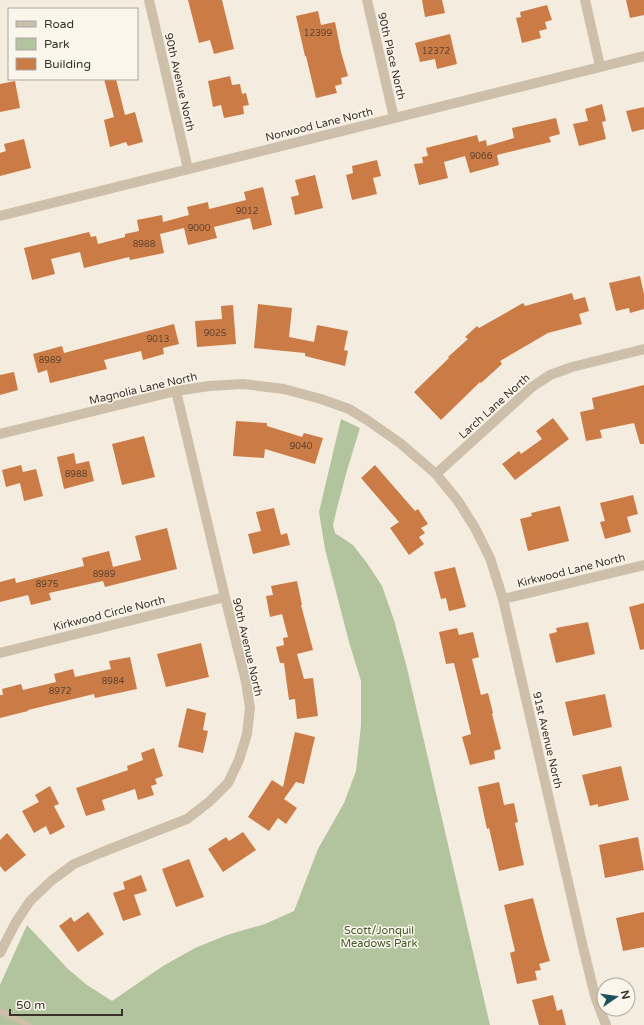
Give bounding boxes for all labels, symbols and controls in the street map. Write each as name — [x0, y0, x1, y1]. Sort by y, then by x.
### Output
legend — [8, 8, 138, 80]
street label: 90th Place North — [375, 11, 408, 101]
text: Road — [44, 17, 74, 31]
house number: 12399 — [304, 28, 332, 39]
street label: 90th Avenue North — [162, 32, 197, 132]
text: Park — [44, 37, 70, 51]
house number: 12372 — [422, 46, 450, 57]
text: Building — [44, 57, 91, 71]
street label: Norwood Lane North — [264, 105, 374, 144]
house number: 9066 — [470, 151, 493, 162]
house number: 9012 — [236, 206, 258, 217]
house number: 9000 — [188, 223, 211, 234]
house number: 8988 — [133, 239, 156, 250]
house number: 9025 — [204, 328, 227, 339]
house number: 9013 — [147, 334, 169, 345]
house number: 8989 — [39, 355, 62, 366]
street label: Magnolia Lane North — [88, 370, 198, 407]
street label: Larch Lane North — [456, 371, 532, 442]
house number: 9040 — [290, 441, 313, 452]
house number: 8988 — [65, 469, 88, 480]
street label: Kirkwood Lane North — [516, 551, 627, 590]
house number: 8989 — [93, 569, 116, 580]
house number: 8975 — [36, 579, 59, 590]
street label: Kirkwood Circle North — [52, 593, 166, 634]
street label: 90th Avenue North — [230, 597, 265, 697]
house number: 8984 — [102, 676, 125, 687]
house number: 8972 — [49, 686, 71, 697]
street label: 91st Avenue North — [530, 691, 565, 790]
park label: Scott/Jonquil Meadows Park — [341, 924, 417, 950]
north arrow — [596, 977, 636, 1017]
text: N — [618, 989, 633, 1001]
scale bar — [10, 991, 122, 1017]
text: 50 m — [16, 998, 45, 1012]

